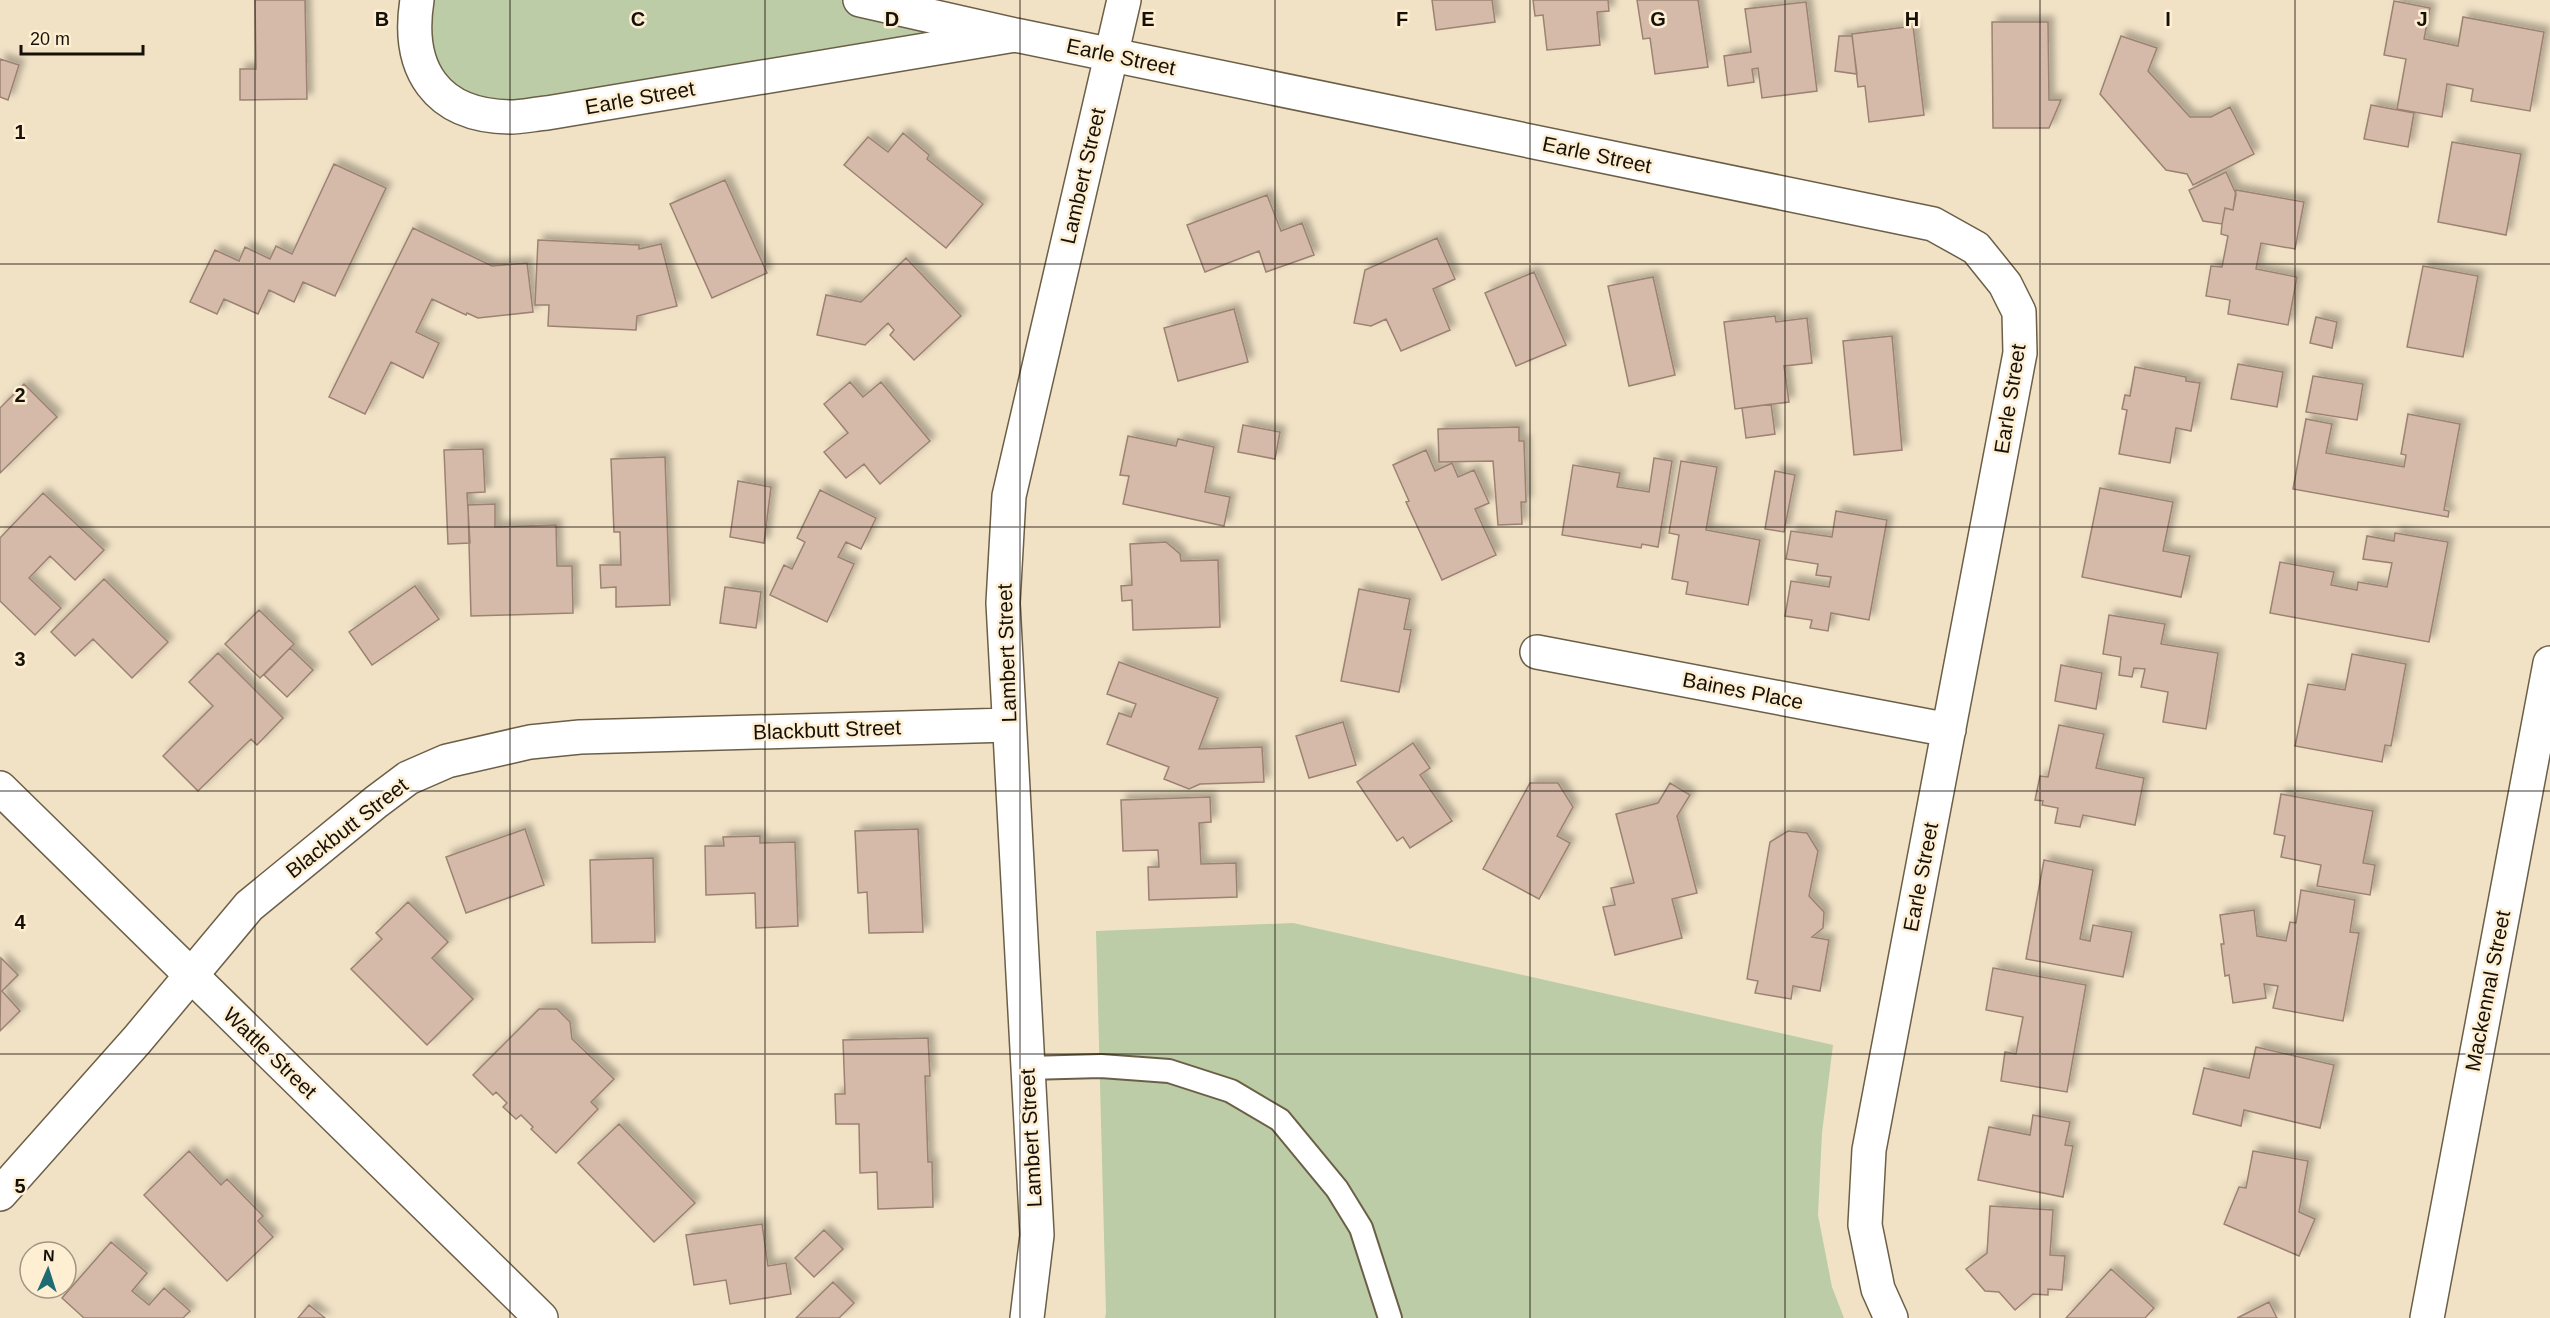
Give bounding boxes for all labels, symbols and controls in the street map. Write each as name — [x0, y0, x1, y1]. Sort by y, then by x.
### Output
text: B — [375, 8, 389, 30]
text: C — [631, 8, 645, 30]
text: D — [885, 8, 899, 30]
text: E — [1141, 8, 1155, 30]
text: F — [1396, 8, 1408, 30]
text: G — [1650, 8, 1666, 30]
text: H — [1905, 8, 1919, 30]
text: I — [2165, 8, 2171, 30]
text: J — [2416, 8, 2428, 30]
scale bar — [21, 18, 142, 56]
text: 20 m — [30, 29, 70, 49]
street label: Earle Street — [1064, 34, 1178, 79]
street label: Earle Street — [583, 77, 697, 118]
street label: Lambert Street — [1056, 105, 1109, 246]
text: 1 — [14, 121, 26, 143]
street label: Earle Street — [1540, 132, 1654, 177]
street label: Earle Street — [1989, 342, 2030, 455]
text: 2 — [14, 384, 26, 406]
street label: Lambert Street — [993, 583, 1020, 723]
text: 3 — [14, 648, 26, 670]
street label: Baines Place — [1681, 668, 1805, 713]
street label: Blackbutt Street — [753, 715, 902, 744]
street label: Blackbutt Street — [281, 773, 412, 882]
street label: Earle Street — [1899, 820, 1942, 934]
street label: Mackennal Street — [2461, 908, 2514, 1073]
text: 4 — [14, 911, 26, 933]
street label: Wattle Street — [219, 1002, 322, 1103]
street label: Lambert Street — [1015, 1068, 1046, 1208]
text: 5 — [14, 1175, 26, 1197]
north arrow — [18, 1240, 78, 1300]
text: N — [43, 1247, 55, 1264]

